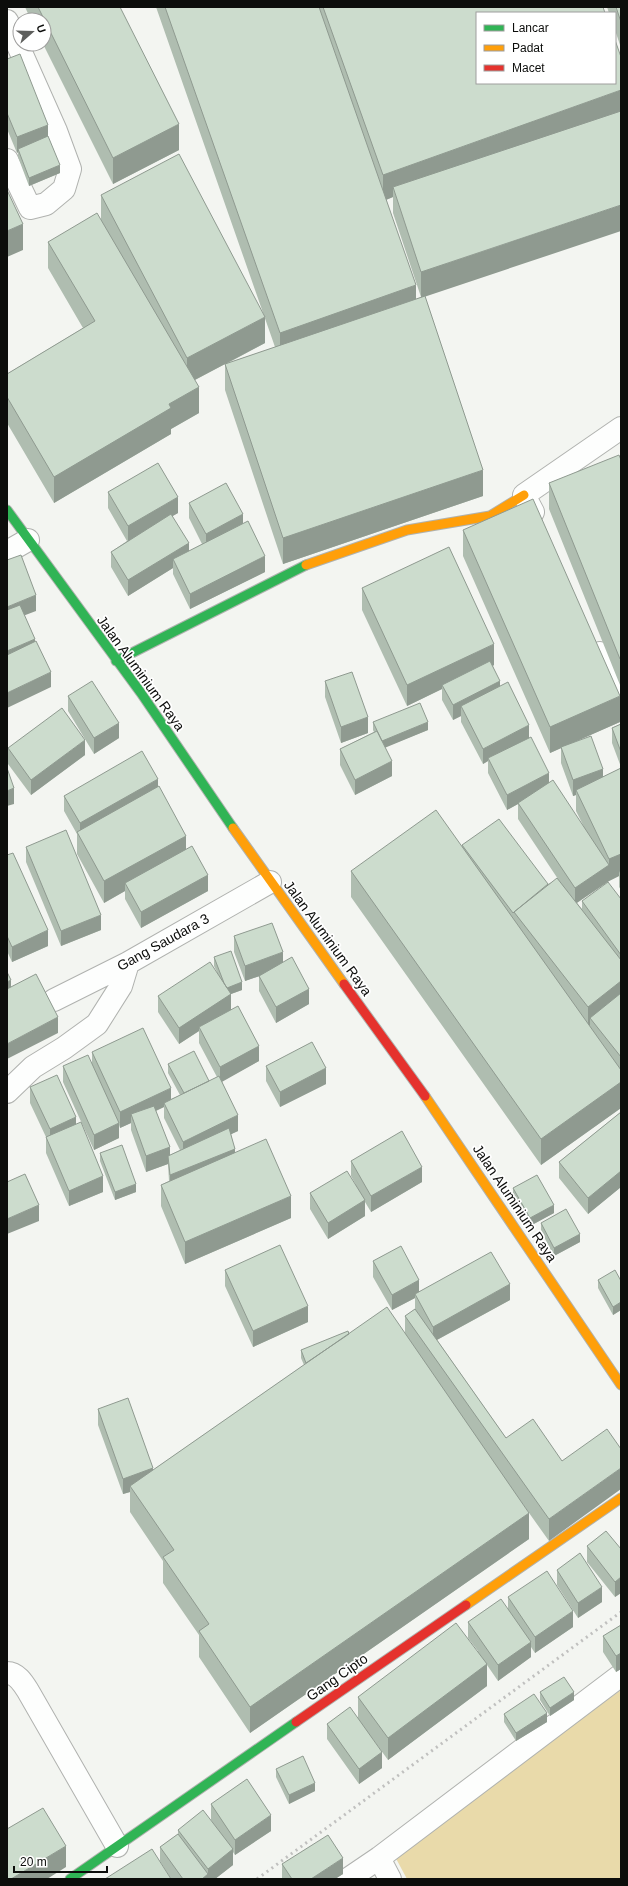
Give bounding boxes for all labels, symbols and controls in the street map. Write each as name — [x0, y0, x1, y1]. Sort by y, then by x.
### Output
north arrow — [12, 12, 52, 52]
legend — [476, 12, 616, 84]
text: Lancar — [512, 21, 549, 35]
text: U — [34, 23, 48, 34]
text: Padat — [512, 41, 544, 55]
text: Macet — [512, 61, 545, 75]
street label: Jalan Aluminium Raya — [94, 612, 188, 734]
street label: Jalan Aluminium Raya — [281, 877, 375, 999]
street label: Gang Saudara 3 — [114, 910, 212, 974]
street label: Jalan Aluminium Raya — [470, 1141, 560, 1265]
street label: Gang Cipto — [303, 1650, 371, 1704]
scale bar — [14, 1848, 107, 1874]
text: 20 m — [20, 1855, 47, 1869]

